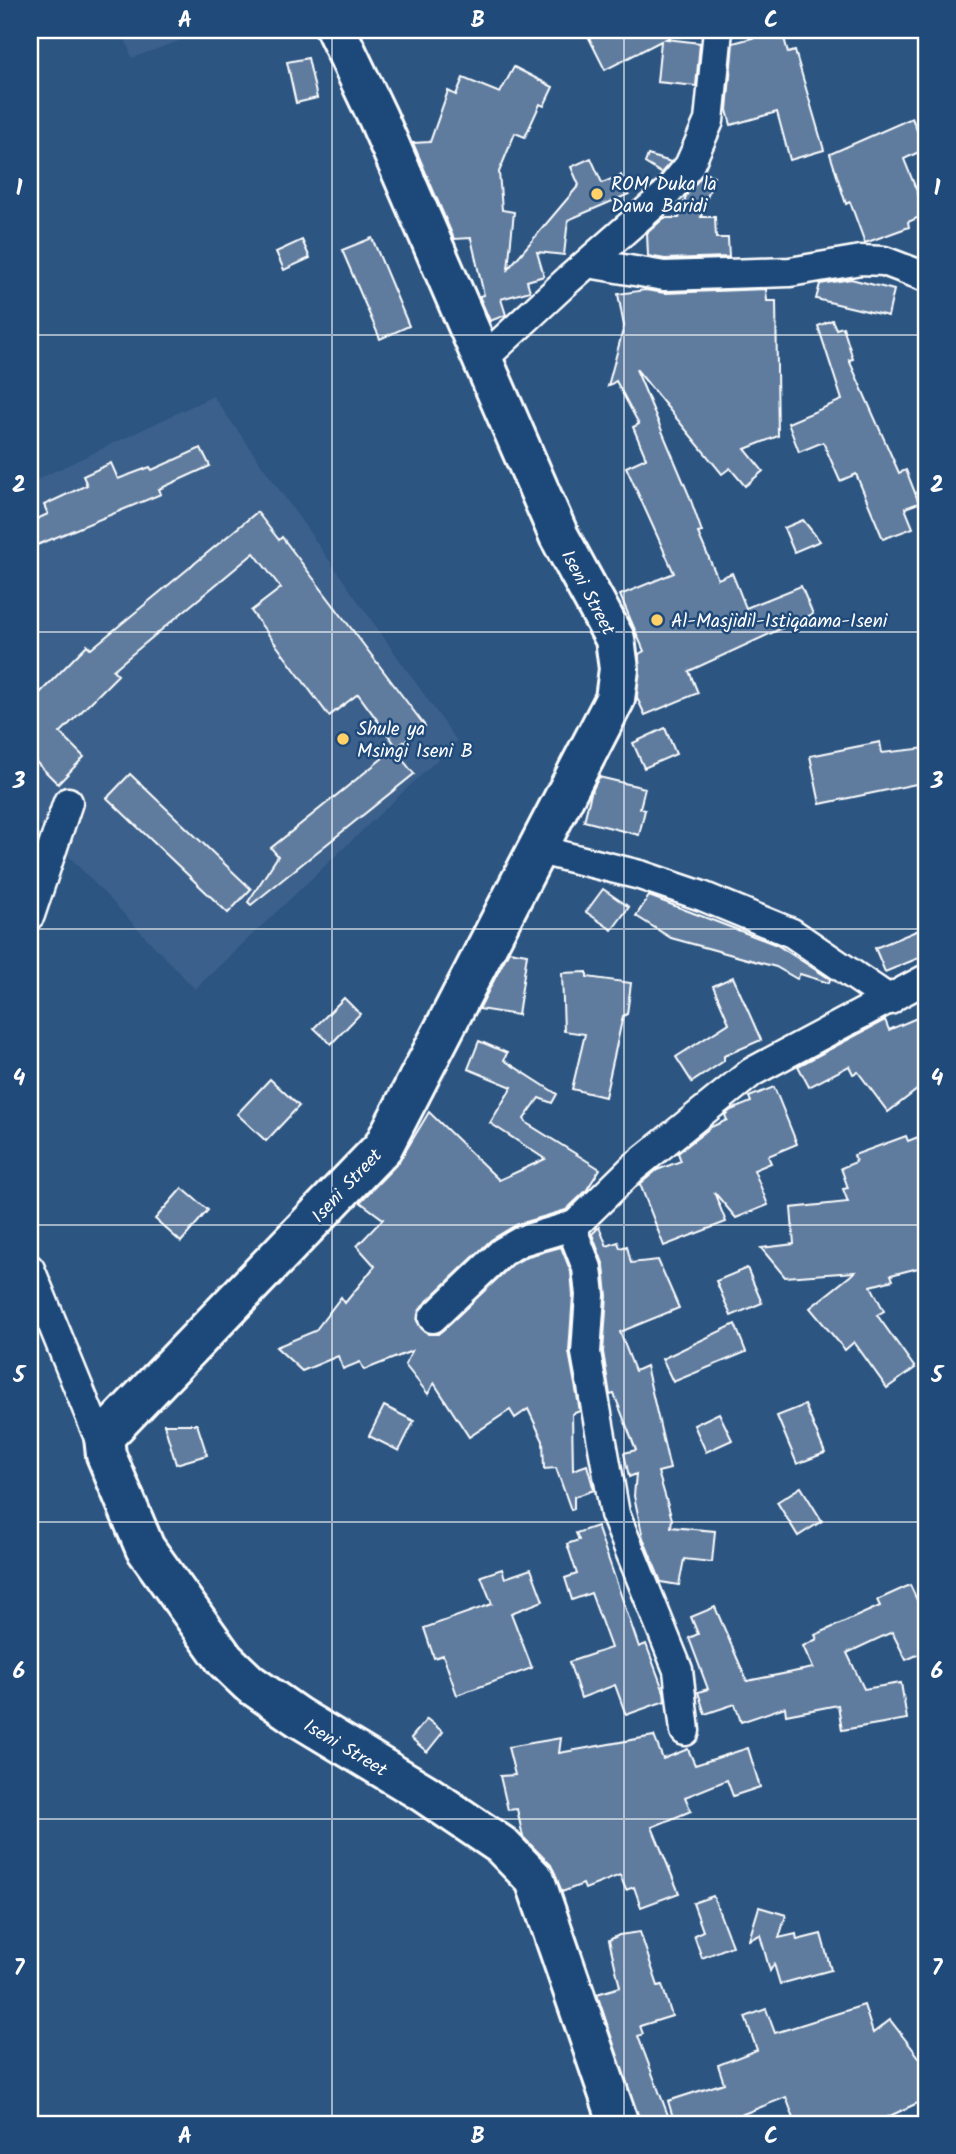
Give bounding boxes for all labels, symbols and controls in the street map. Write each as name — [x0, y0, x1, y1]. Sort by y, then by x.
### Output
text: A — [178, 3, 192, 39]
text: B — [471, 3, 485, 39]
text: C — [764, 3, 778, 39]
place label: ROM Duka la Dawa Baridi — [611, 170, 717, 222]
text: 1 — [16, 171, 23, 207]
text: 1 — [934, 171, 941, 207]
marker: ROM Duka la Dawa Baridi — [589, 186, 605, 202]
text: 2 — [12, 468, 26, 504]
text: 2 — [930, 468, 944, 504]
street label: Iseni Street — [552, 545, 623, 642]
place label: Al-Masjidil-Istiqaama-Iseni — [671, 607, 889, 637]
marker: Al-Masjidil-Istiqaama-Iseni — [649, 612, 665, 628]
place label: Shule ya Msingi Iseni B — [357, 715, 473, 767]
marker: Shule ya Msingi Iseni B — [335, 731, 351, 747]
text: 3 — [12, 764, 26, 800]
text: 3 — [930, 764, 944, 800]
text: 4 — [13, 1061, 26, 1097]
text: 4 — [931, 1061, 944, 1097]
street label: Iseni Street — [305, 1142, 391, 1231]
text: 5 — [12, 1358, 27, 1394]
text: 5 — [930, 1358, 945, 1394]
text: 6 — [13, 1654, 25, 1690]
text: 6 — [931, 1654, 943, 1690]
street label: Iseni Street — [297, 1712, 393, 1786]
text: 7 — [14, 1951, 26, 1987]
text: 7 — [932, 1951, 944, 1987]
text: A — [178, 2119, 192, 2154]
text: B — [471, 2119, 485, 2154]
text: C — [764, 2119, 778, 2154]

